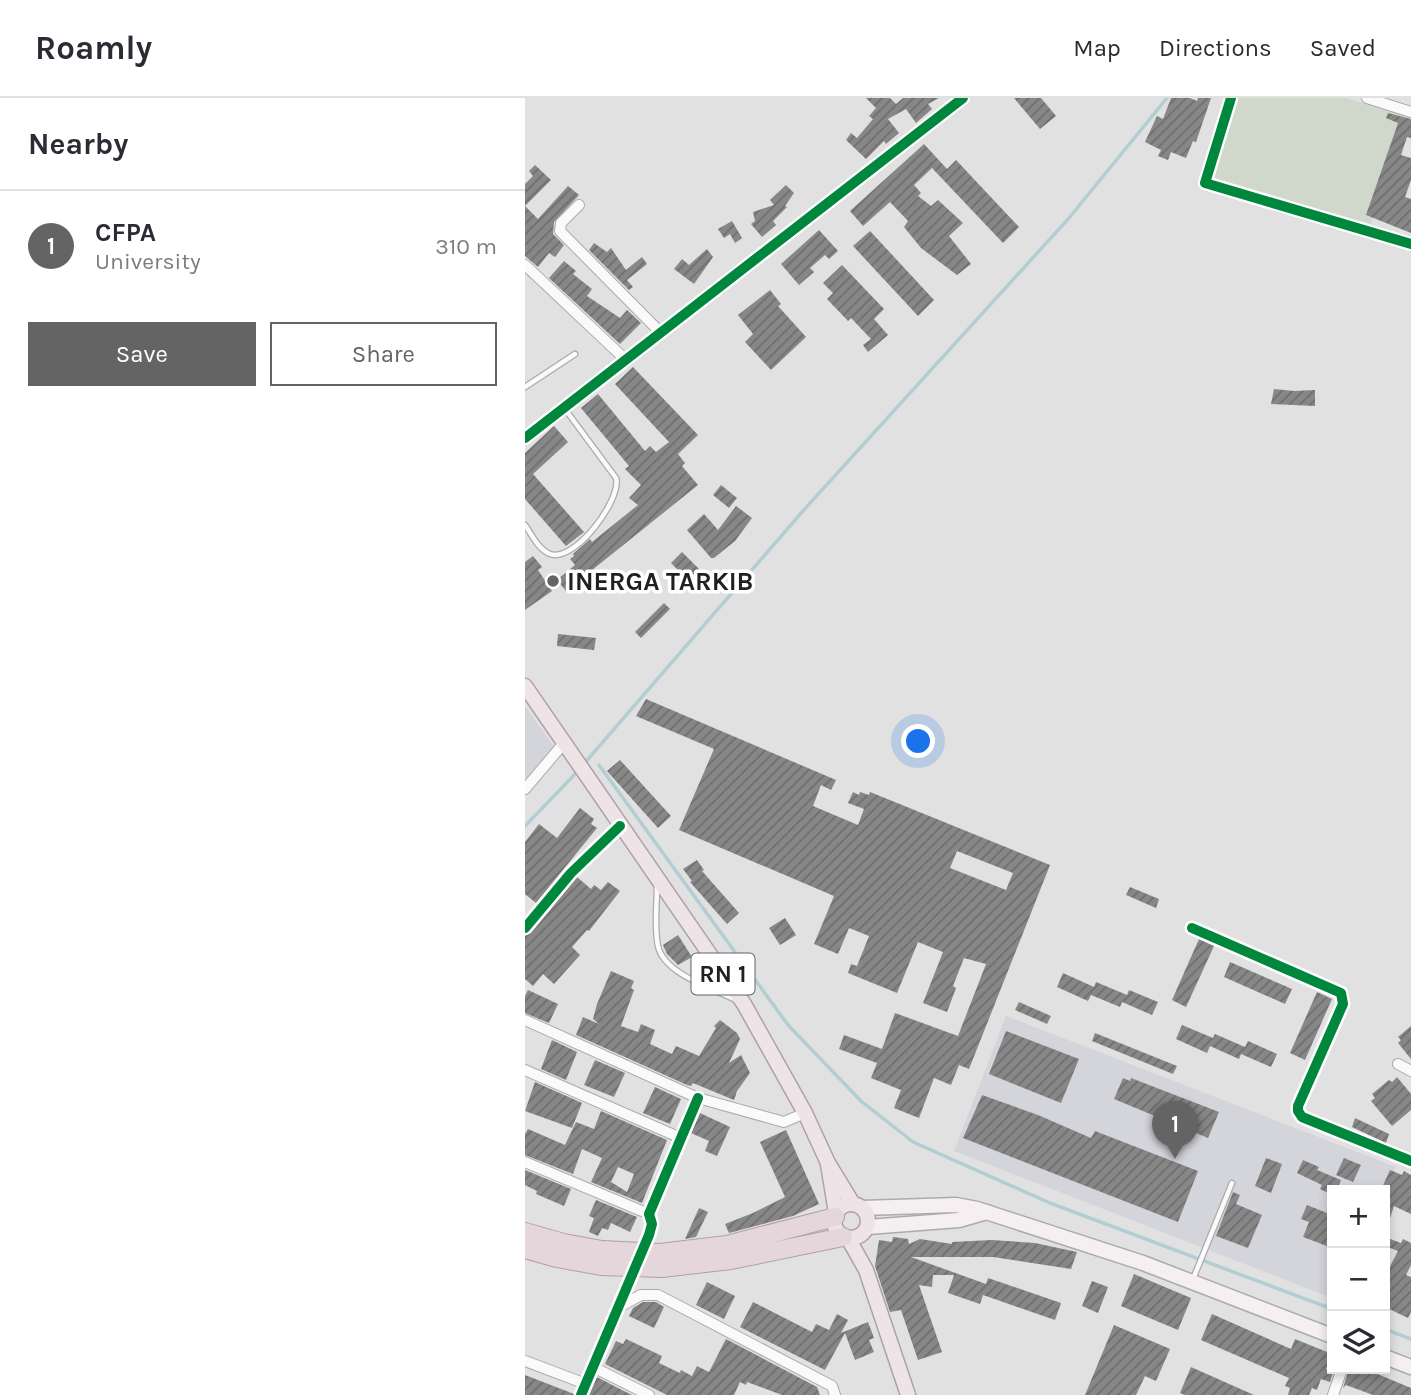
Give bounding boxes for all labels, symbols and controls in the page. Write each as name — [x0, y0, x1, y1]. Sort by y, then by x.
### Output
text: Roamly — [35, 29, 152, 67]
text: Map — [1073, 34, 1121, 62]
text: Directions — [1159, 34, 1272, 62]
text: Saved — [1310, 34, 1376, 62]
text: Nearby — [28, 126, 128, 162]
text: CFPA — [95, 217, 156, 248]
text: 1 — [47, 233, 55, 260]
text: 310 m — [435, 233, 497, 260]
text: University — [95, 248, 201, 275]
button: Save — [28, 322, 256, 386]
button: Share — [270, 322, 497, 386]
place label: INERGA TARKIB — [567, 566, 753, 597]
marker: INERGA TARKIB — [545, 573, 561, 589]
your location — [901, 724, 935, 758]
road number: RN 1 — [691, 954, 755, 994]
pin: 1 — [1152, 1101, 1198, 1159]
map controls — [1327, 1185, 1390, 1374]
button: + — [1327, 1185, 1390, 1248]
button: − — [1327, 1248, 1390, 1311]
button: layers — [1327, 1311, 1390, 1374]

